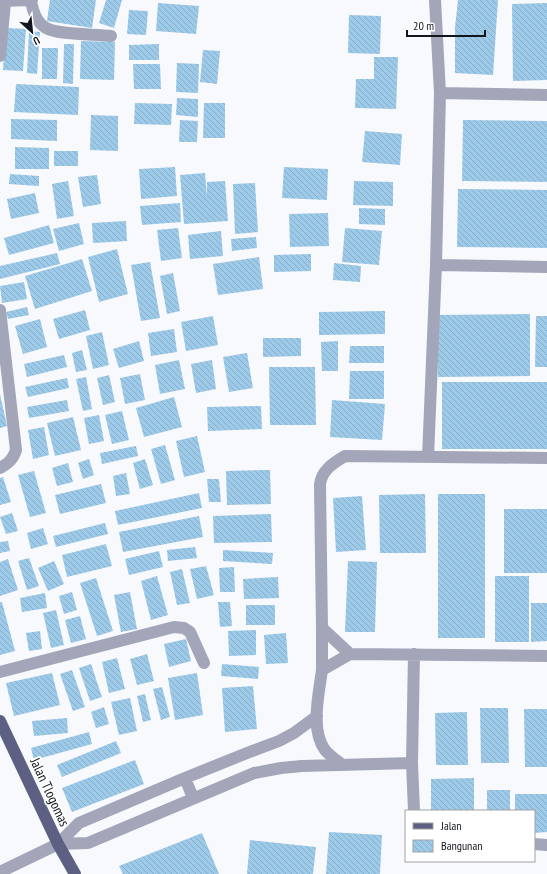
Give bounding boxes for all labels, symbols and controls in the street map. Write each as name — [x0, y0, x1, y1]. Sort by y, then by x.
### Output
north arrow — [12, 12, 52, 52]
scale bar — [407, 12, 485, 38]
text: 20 m — [413, 18, 434, 33]
text: U — [31, 33, 42, 49]
street label: Jalan Tlogomas — [26, 754, 74, 829]
legend — [405, 810, 535, 862]
text: Jalan — [440, 818, 462, 833]
text: Bangunan — [441, 838, 482, 853]

